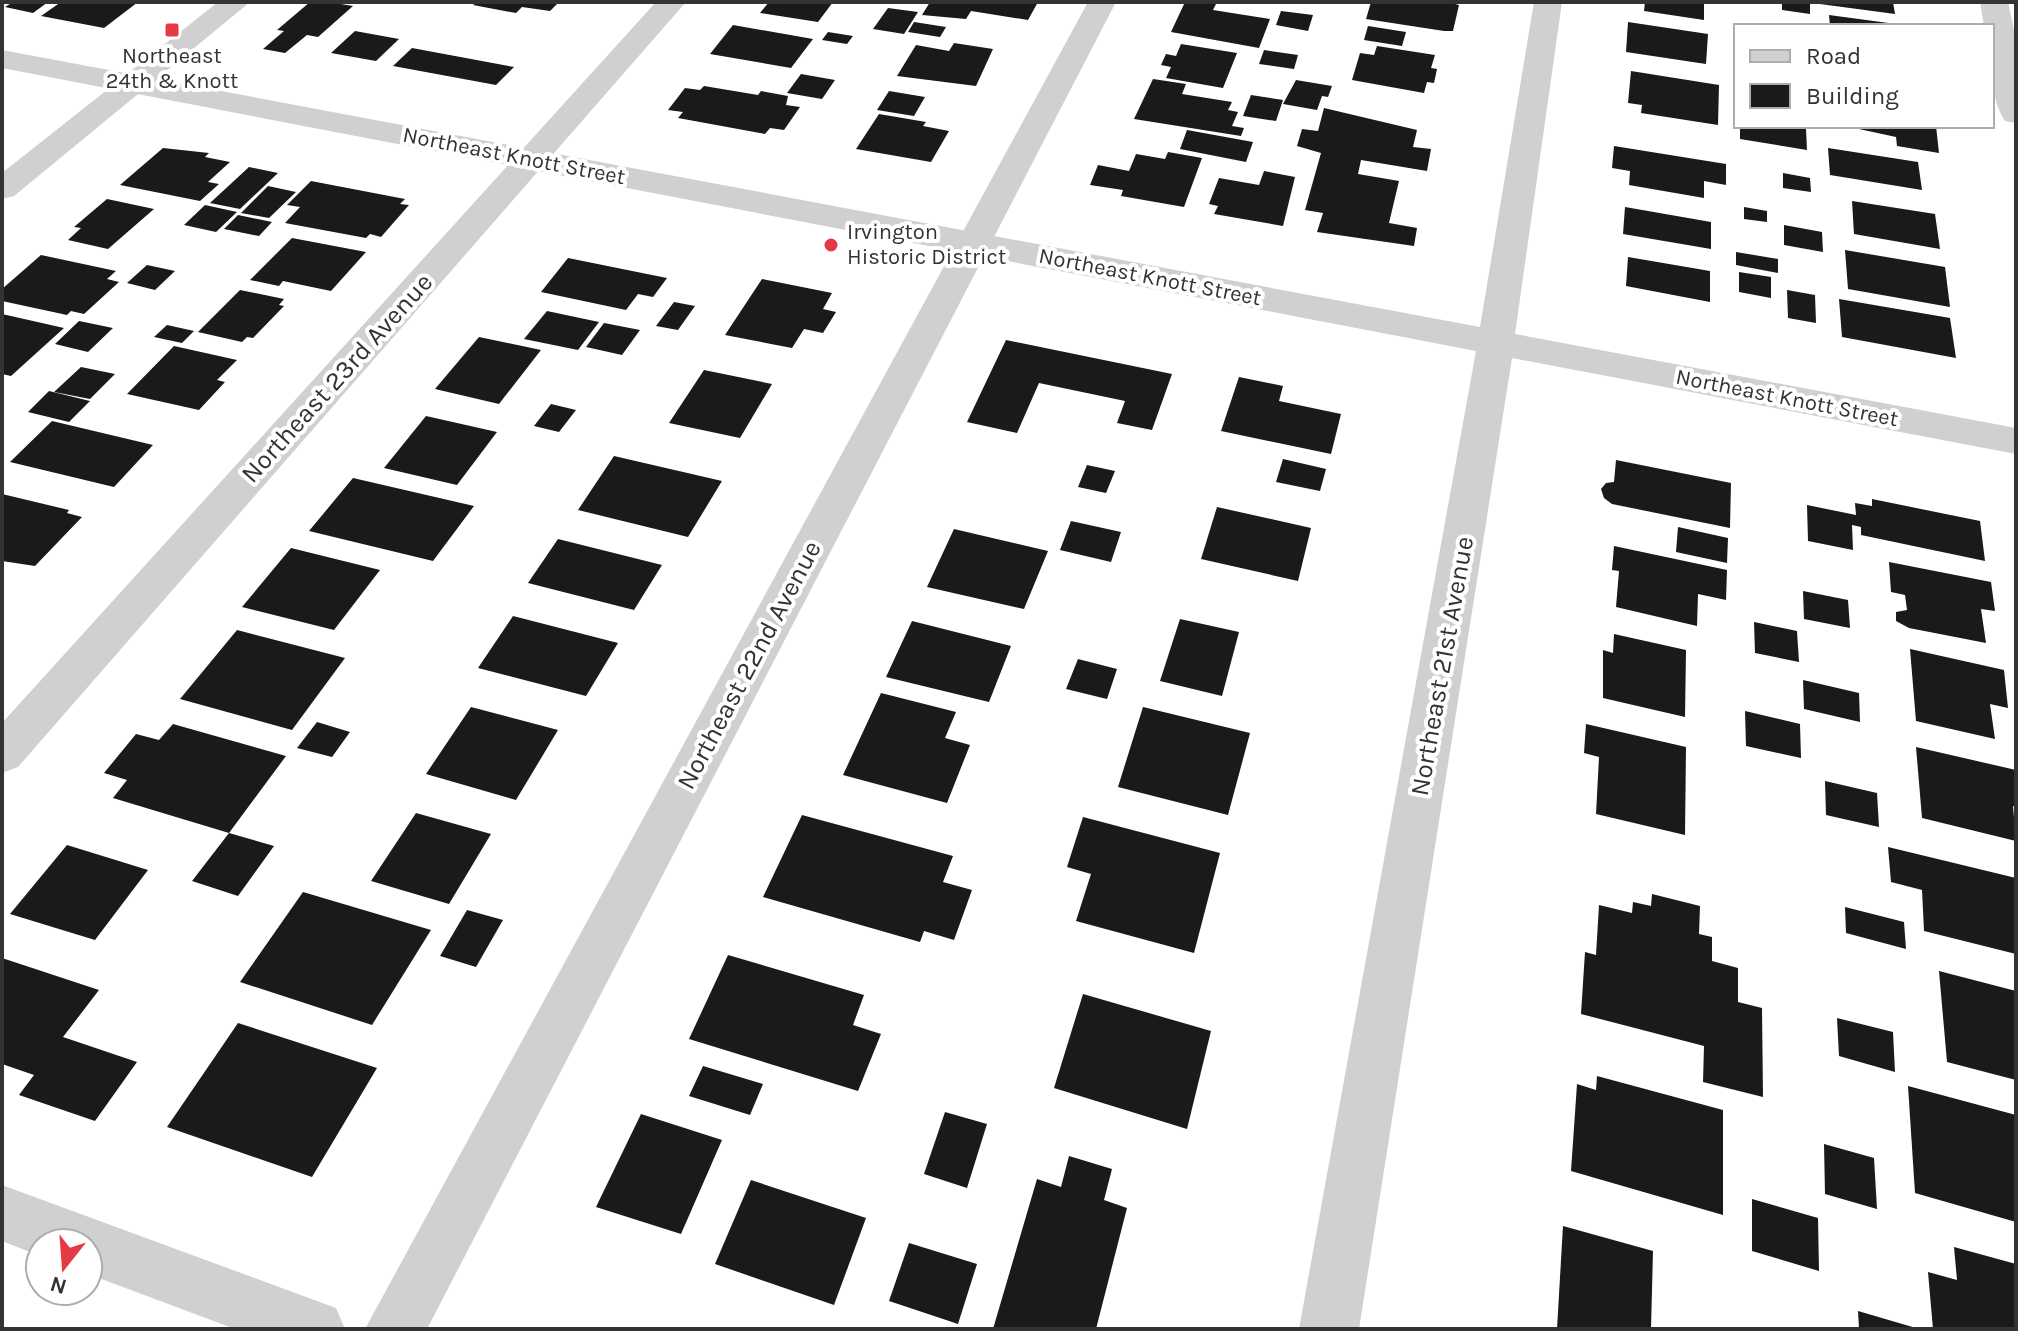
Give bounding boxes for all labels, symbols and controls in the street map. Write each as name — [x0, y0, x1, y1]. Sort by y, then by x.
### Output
marker: Northeast 24th & Knott — [163, 21, 181, 39]
legend — [1734, 24, 1994, 128]
text: Road — [1806, 42, 1861, 70]
place label: Northeast 24th & Knott — [106, 43, 238, 94]
text: Building — [1806, 82, 1899, 110]
street label: Northeast Knott Street — [401, 122, 627, 190]
place label: Irvington Historic District — [847, 219, 1006, 270]
marker: Irvington Historic District — [822, 236, 840, 254]
street label: Northeast Knott Street — [1037, 243, 1263, 311]
street label: Northeast 23rd Avenue — [235, 267, 439, 489]
street label: Northeast Knott Street — [1674, 364, 1900, 432]
street label: Northeast 21st Avenue — [1404, 534, 1480, 798]
street label: Northeast 22nd Avenue — [670, 535, 828, 795]
north arrow — [24, 1227, 104, 1307]
text: N — [47, 1270, 70, 1300]

